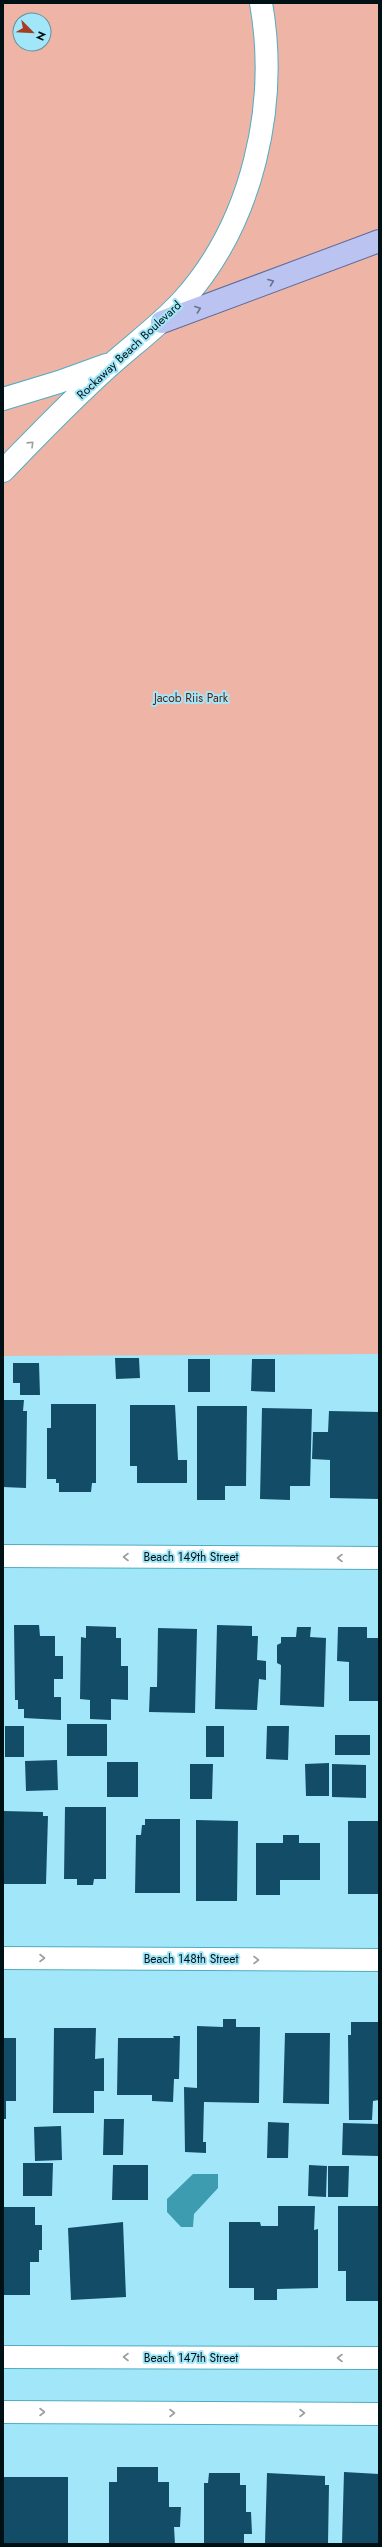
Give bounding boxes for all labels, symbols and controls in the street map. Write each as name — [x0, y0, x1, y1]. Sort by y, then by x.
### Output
north arrow — [12, 12, 52, 52]
text: N — [32, 29, 50, 43]
one-way arrow — [267, 278, 274, 286]
street label: Rockaway Beach Boulevard — [73, 297, 185, 403]
one-way arrow — [195, 305, 202, 313]
one-way arrow — [26, 441, 34, 449]
park label: Jacob Riis Park — [152, 689, 229, 707]
street label: Beach 149th Street — [143, 1548, 239, 1566]
one-way arrow — [123, 1553, 129, 1561]
one-way arrow — [337, 1554, 343, 1562]
street label: Beach 148th Street — [144, 1950, 238, 1968]
one-way arrow — [39, 1954, 45, 1962]
one-way arrow — [253, 1955, 259, 1964]
street label: Beach 147th Street — [144, 2349, 238, 2367]
one-way arrow — [123, 2353, 129, 2361]
one-way arrow — [337, 2354, 343, 2362]
one-way arrow — [39, 2408, 45, 2416]
one-way arrow — [169, 2409, 175, 2417]
one-way arrow — [299, 2409, 305, 2417]

